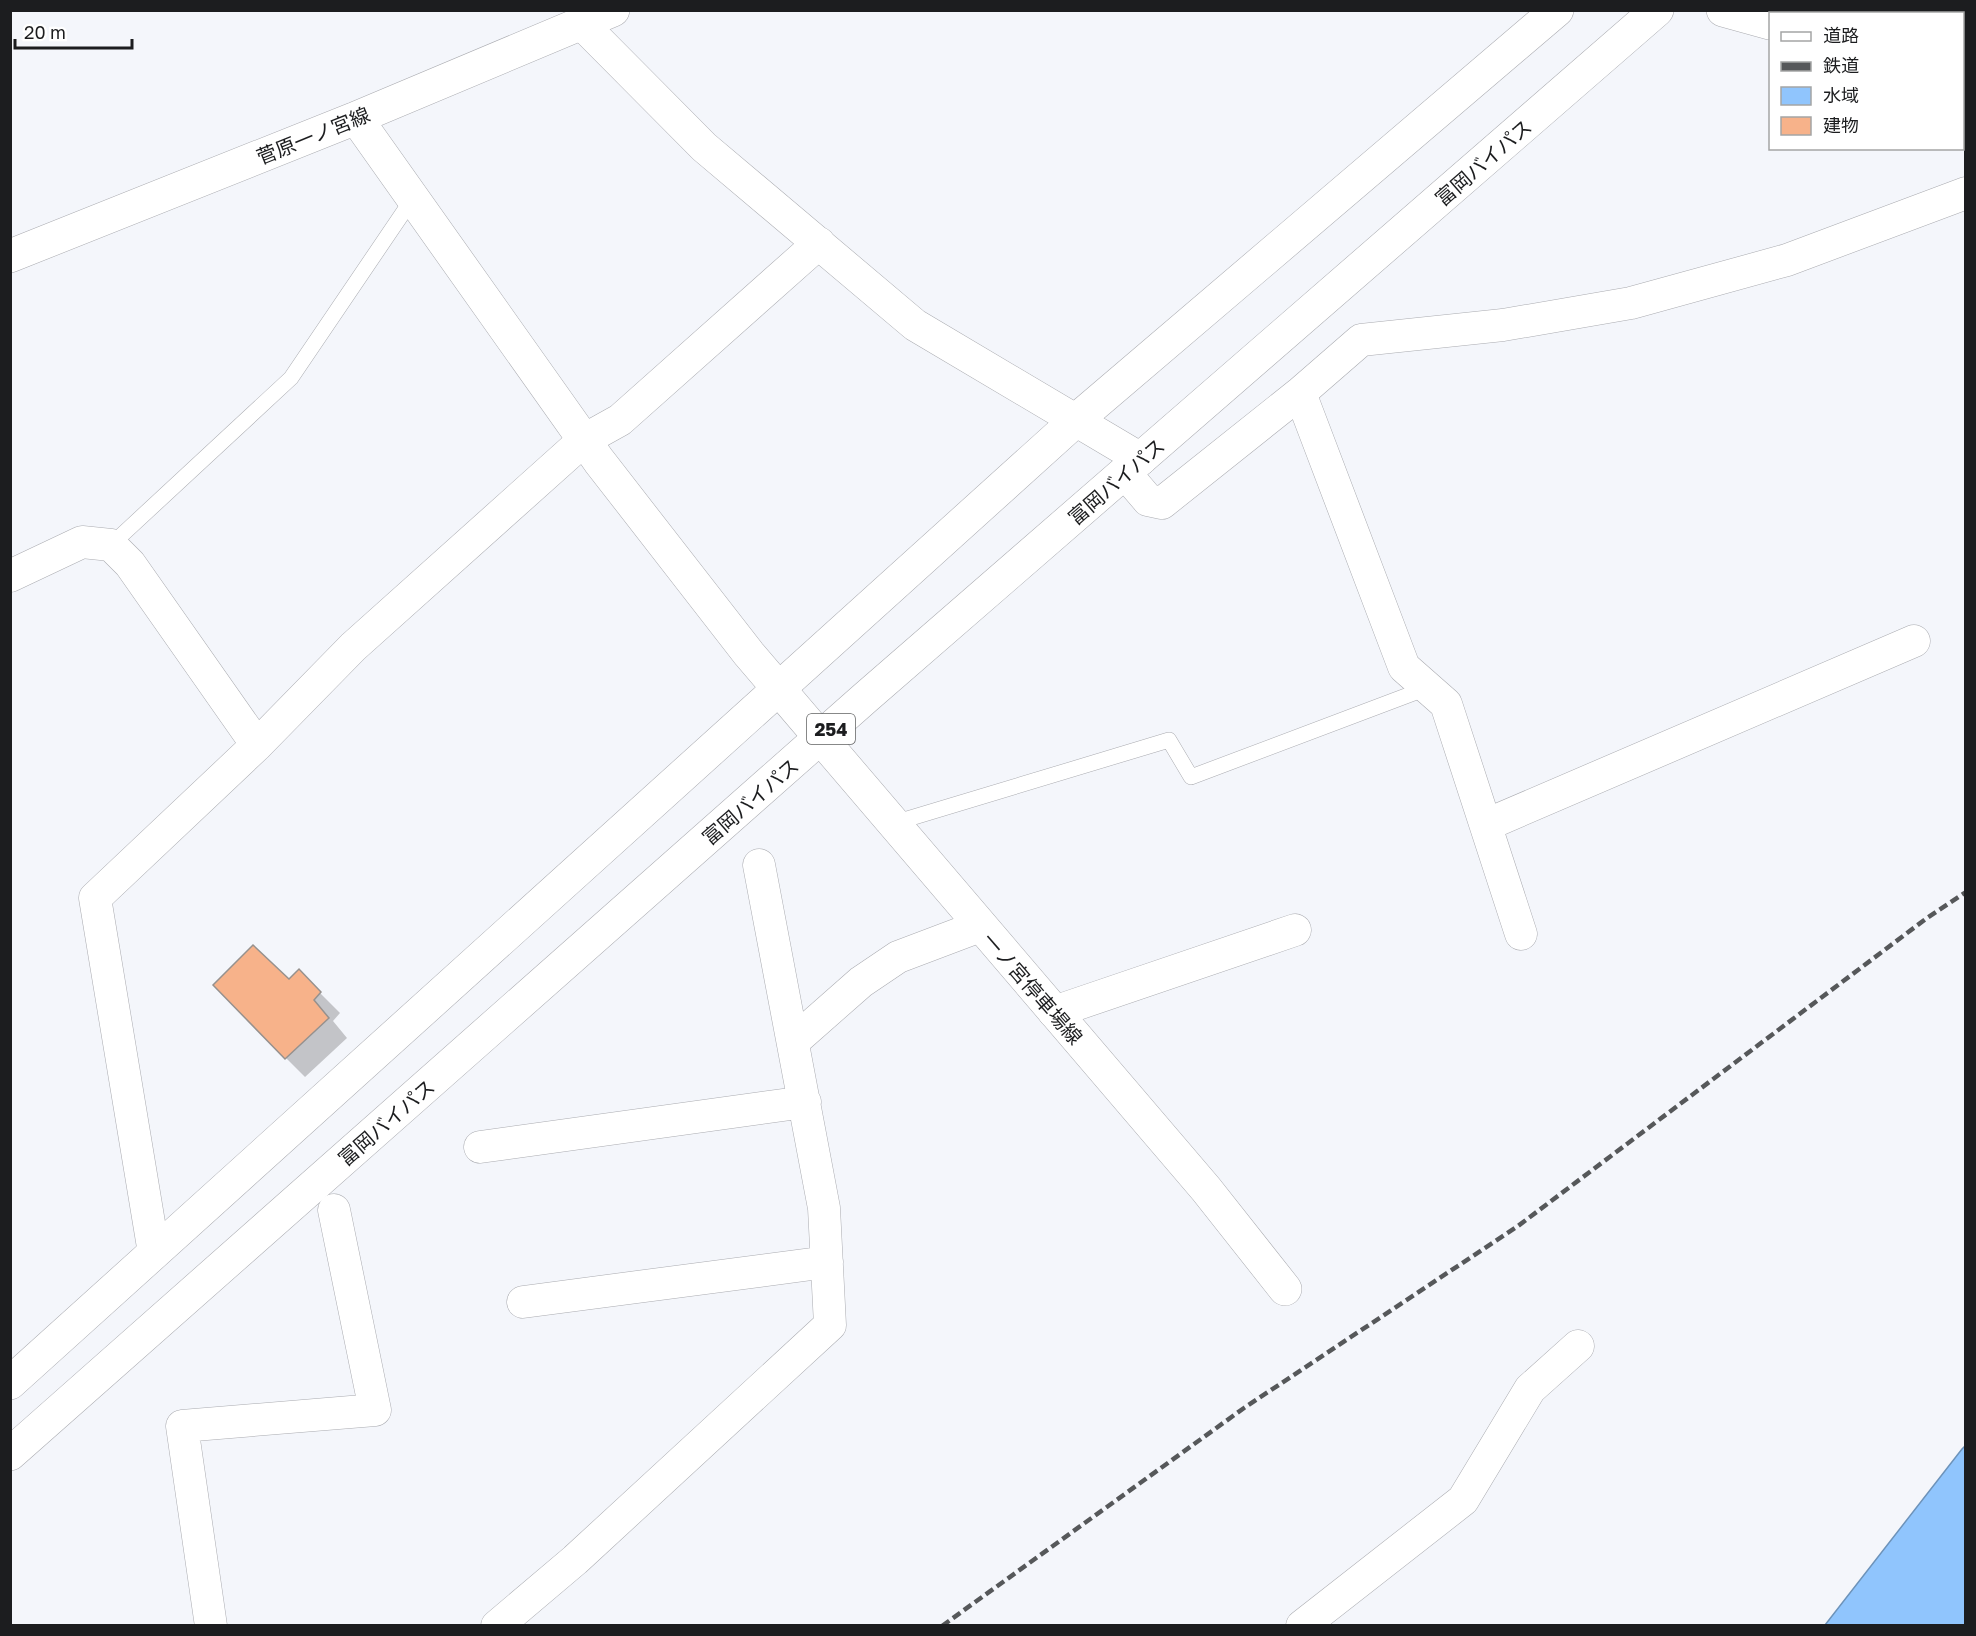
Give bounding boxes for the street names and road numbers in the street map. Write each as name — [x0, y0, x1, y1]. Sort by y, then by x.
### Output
street label: 菅原一ノ宮線 — [253, 101, 373, 169]
street label: 富岡バイパス — [1430, 114, 1536, 210]
street label: 富岡バイパス — [1063, 433, 1169, 529]
road number: 254 — [807, 714, 855, 744]
street label: 富岡バイパス — [697, 753, 803, 849]
street label: 一ノ宮停車場線 — [978, 927, 1088, 1049]
street label: 富岡バイパス — [333, 1074, 439, 1170]

